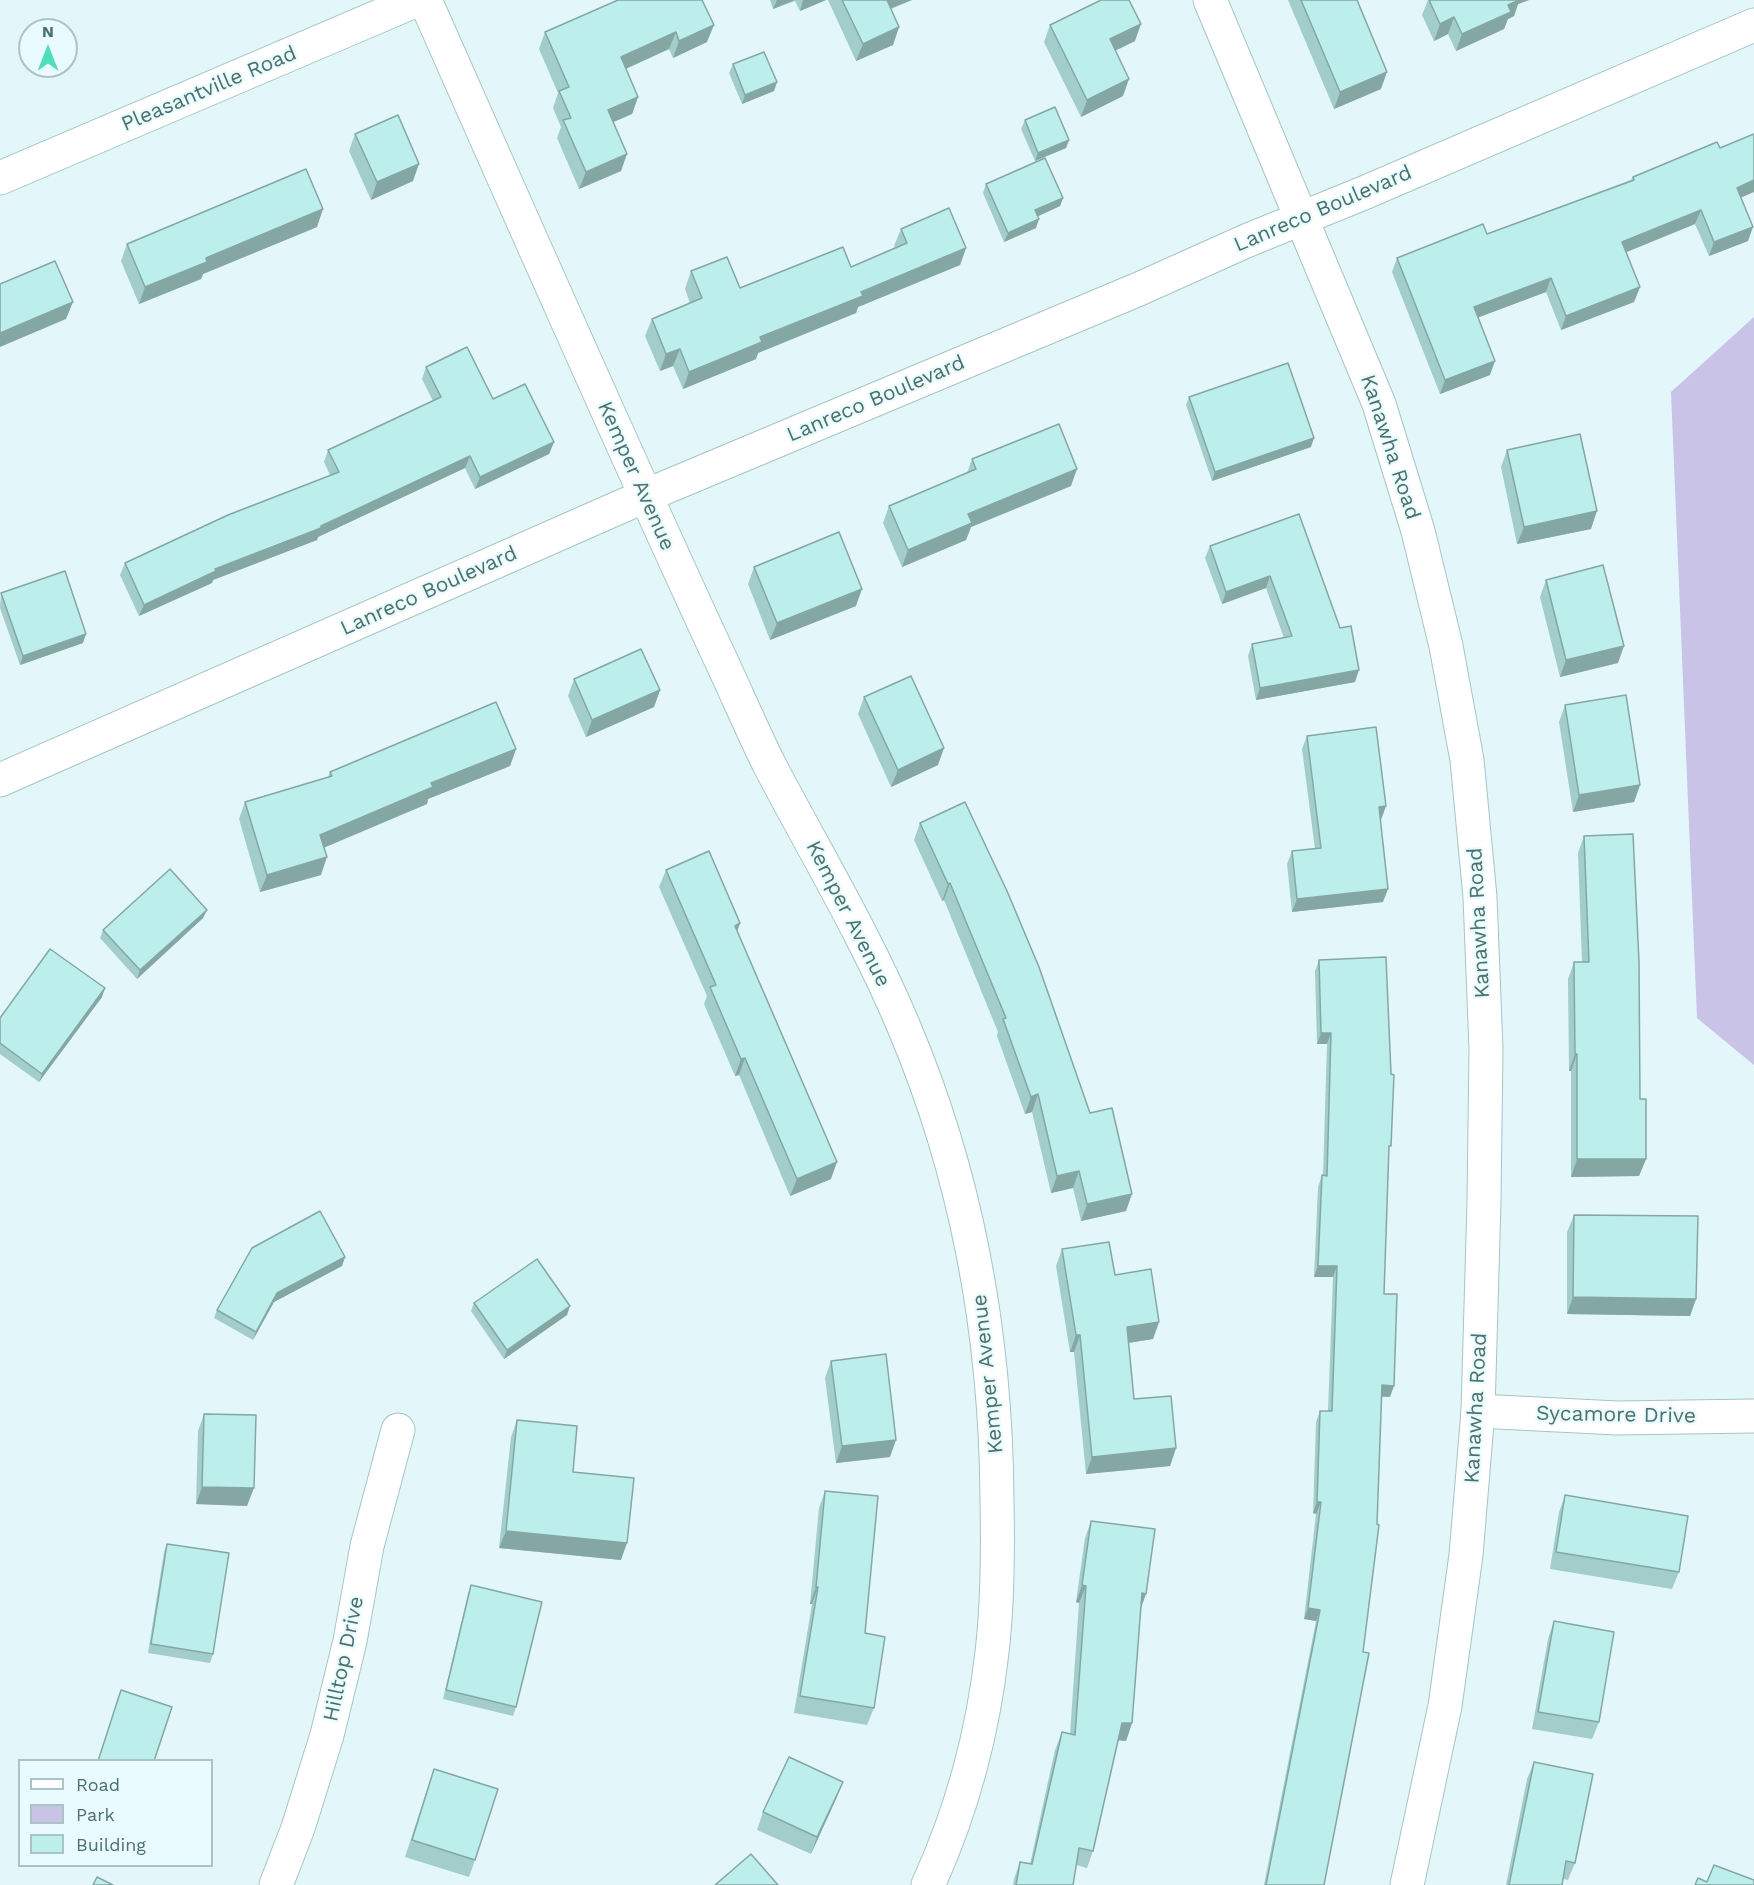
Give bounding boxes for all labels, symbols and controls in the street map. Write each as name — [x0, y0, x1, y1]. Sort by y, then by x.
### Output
north arrow — [18, 18, 78, 78]
text: N — [42, 22, 54, 41]
street label: Pleasantville Road — [118, 41, 300, 137]
street label: Lanreco Boulevard — [1230, 160, 1416, 258]
street label: Lanreco Boulevard — [783, 350, 969, 448]
street label: Kanawha Road — [1355, 371, 1425, 523]
street label: Kemper Avenue — [592, 398, 680, 554]
street label: Lanreco Boulevard — [337, 541, 521, 641]
street label: Kemper Avenue — [800, 837, 896, 991]
street label: Kanawha Road — [1462, 847, 1496, 999]
street label: Kemper Avenue — [967, 1293, 1009, 1455]
street label: Kanawha Road — [1459, 1332, 1493, 1484]
street label: Sycamore Drive — [1536, 1401, 1696, 1429]
street label: Hilltop Drive — [318, 1594, 370, 1724]
legend — [18, 1759, 213, 1867]
text: Road — [76, 1774, 120, 1795]
text: Park — [76, 1804, 115, 1825]
text: Building — [76, 1834, 146, 1855]

